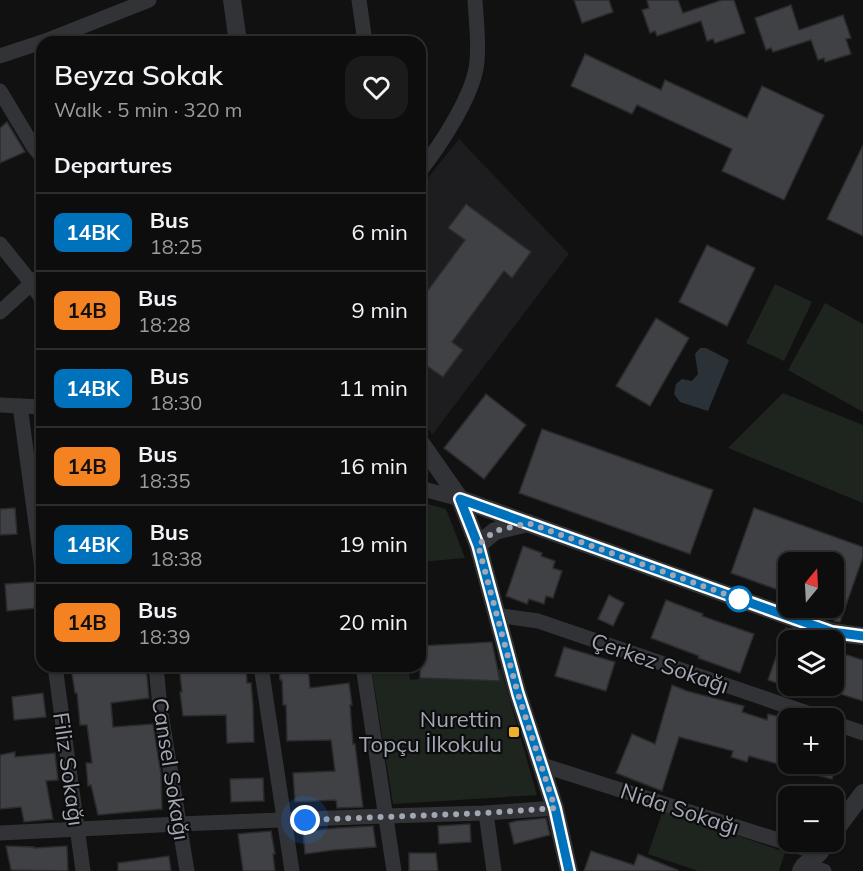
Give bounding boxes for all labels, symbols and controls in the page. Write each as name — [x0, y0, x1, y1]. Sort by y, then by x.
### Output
button: heart — [345, 56, 408, 119]
text: Beyza Sokak — [54, 57, 223, 92]
text: Walk · 5 min · 320 m — [54, 97, 242, 122]
text: Departures — [54, 151, 172, 179]
text: Bus — [150, 206, 189, 234]
text: 6 min — [352, 218, 408, 246]
text: 14BK — [66, 219, 120, 245]
text: 18:25 — [150, 234, 202, 259]
text: Bus — [138, 284, 177, 312]
text: 9 min — [352, 296, 408, 324]
text: 14B — [67, 297, 107, 323]
text: 18:28 — [138, 312, 191, 337]
text: Bus — [150, 362, 189, 390]
text: 11 min — [338, 374, 408, 402]
text: 14BK — [66, 375, 120, 401]
text: 18:30 — [150, 390, 202, 415]
text: Bus — [138, 440, 177, 468]
text: 16 min — [338, 452, 408, 480]
text: 14B — [67, 453, 107, 479]
text: 18:35 — [138, 468, 191, 493]
text: Bus — [150, 518, 189, 546]
text: 19 min — [338, 530, 408, 558]
text: 14BK — [66, 531, 120, 557]
text: 18:38 — [150, 546, 202, 571]
north arrow — [778, 552, 844, 618]
map controls — [778, 552, 844, 852]
unlabelled marker — [726, 586, 752, 612]
text: Bus — [138, 596, 177, 624]
text: 20 min — [338, 608, 408, 636]
text: 14B — [67, 609, 107, 635]
text: 18:39 — [138, 624, 191, 649]
street label: Çerkez Sokağı — [588, 626, 732, 700]
button: layers — [778, 630, 844, 696]
street label: Cansel Sokağı — [146, 696, 196, 842]
place label: Nurettin Topçu İlkokulu — [359, 705, 502, 758]
button: + — [778, 708, 844, 774]
street label: Filiz Sokağı — [47, 710, 91, 828]
marker: Nurettin Topçu İlkokulu — [507, 725, 521, 739]
street label: Nida Sokağı — [617, 777, 743, 841]
button: − — [778, 786, 844, 852]
your location — [290, 805, 320, 835]

